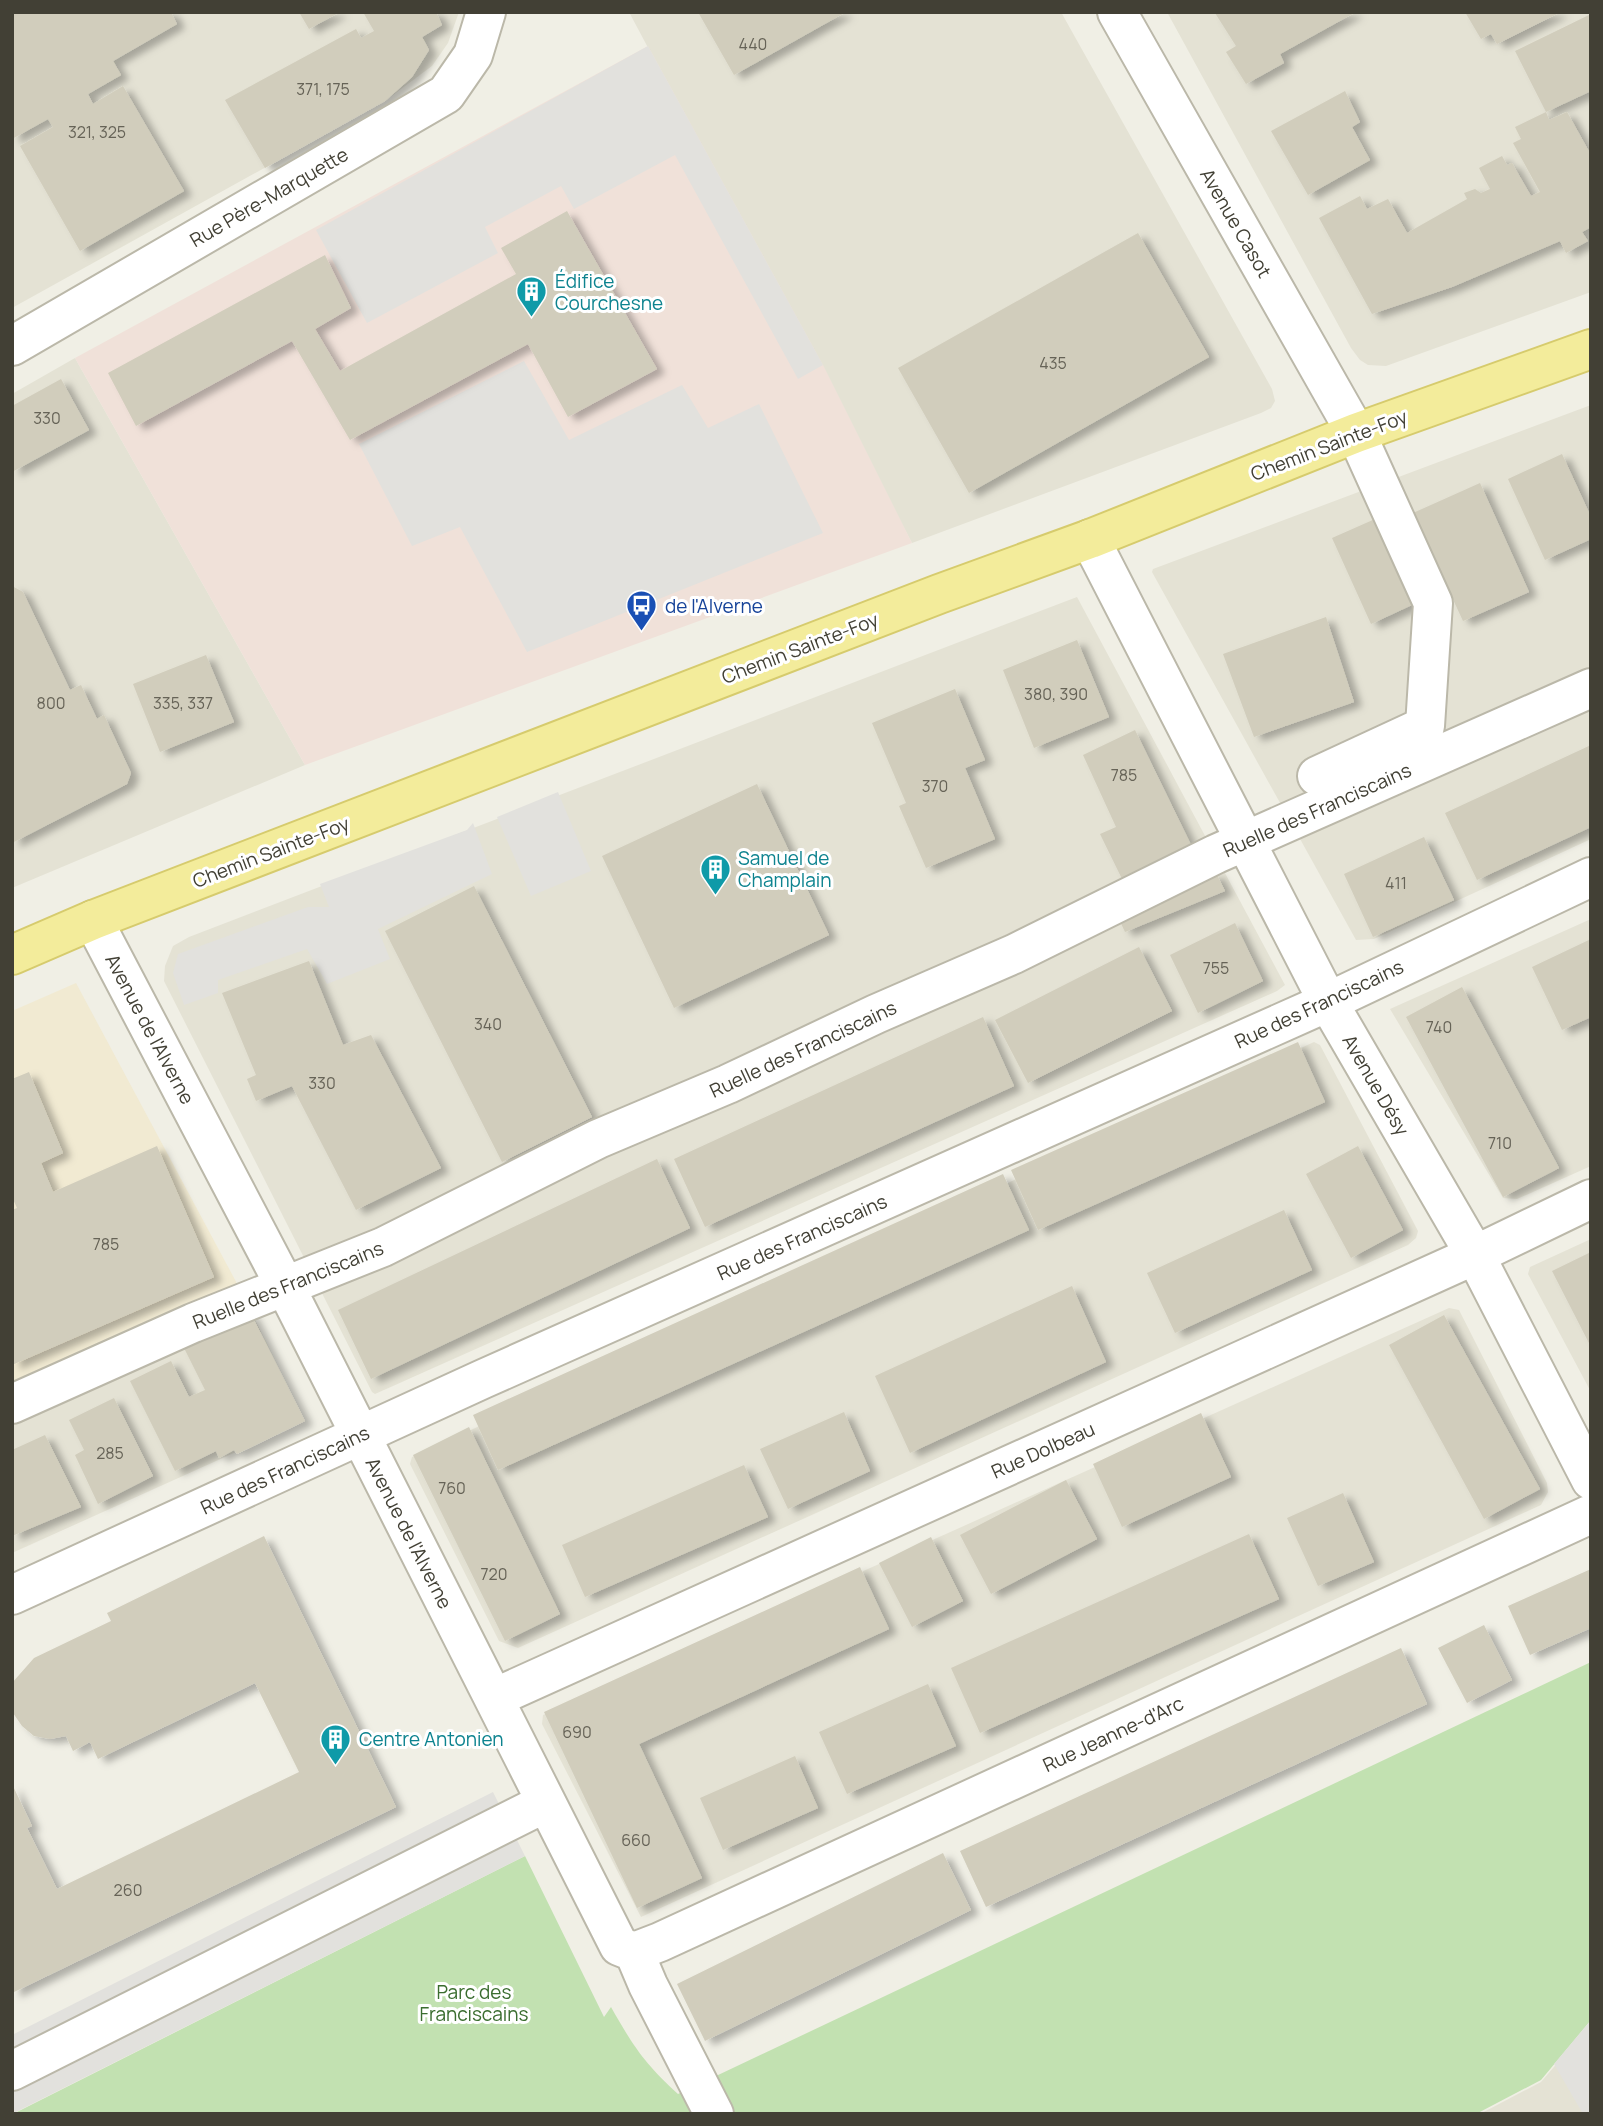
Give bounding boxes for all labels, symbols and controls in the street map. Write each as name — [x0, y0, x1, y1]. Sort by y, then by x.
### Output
house number: 440 — [739, 33, 767, 55]
house number: 371, 175 — [296, 78, 350, 100]
house number: 321, 325 — [68, 121, 126, 143]
street label: Rue Père-Marquette — [185, 141, 353, 253]
street label: Avenue Casot — [1194, 164, 1278, 282]
place label: Édifice Courchesne — [555, 268, 663, 316]
building icon: Édifice Courchesne — [515, 275, 549, 319]
house number: 435 — [1039, 352, 1067, 374]
street label: Chemin Sainte-Foy — [1247, 403, 1411, 487]
house number: 330 — [33, 407, 61, 429]
bus stop icon: de l'Alverne — [625, 589, 659, 633]
place label: de l'Alverne — [665, 593, 763, 619]
street label: Chemin Sainte-Foy — [718, 606, 882, 690]
house number: 380, 390 — [1024, 683, 1088, 705]
house number: 800 — [37, 692, 65, 714]
house number: 335, 337 — [153, 692, 213, 714]
street label: Ruelle des Franciscains — [1219, 757, 1415, 863]
house number: 785 — [1111, 764, 1137, 786]
house number: 370 — [922, 775, 948, 797]
street label: Chemin Sainte-Foy — [189, 810, 353, 894]
place label: Samuel de Champlain — [738, 845, 832, 893]
building icon: Samuel de Champlain — [698, 852, 732, 896]
house number: 411 — [1385, 872, 1407, 894]
street label: Avenue de l'Alverne — [99, 949, 201, 1109]
street label: Rue des Franciscains — [1230, 953, 1408, 1055]
house number: 755 — [1203, 957, 1229, 979]
street label: Ruelle des Franciscains — [705, 994, 901, 1104]
house number: 340 — [474, 1013, 502, 1035]
house number: 740 — [1426, 1016, 1452, 1038]
street label: Avenue Désy — [1337, 1030, 1415, 1140]
house number: 330 — [308, 1072, 336, 1094]
house number: 710 — [1488, 1132, 1512, 1154]
street label: Rue des Franciscains — [713, 1188, 891, 1286]
house number: 785 — [93, 1233, 119, 1255]
street label: Ruelle des Franciscains — [189, 1235, 387, 1335]
street label: Rue Dolbeau — [987, 1416, 1099, 1484]
street label: Rue des Franciscains — [196, 1419, 374, 1521]
house number: 285 — [96, 1442, 124, 1464]
street label: Avenue de l'Alverne — [360, 1453, 458, 1613]
house number: 760 — [438, 1477, 466, 1499]
house number: 720 — [481, 1563, 507, 1585]
street label: Rue Jeanne-d'Arc — [1038, 1690, 1188, 1778]
house number: 690 — [562, 1721, 592, 1743]
building icon: Centre Antonien — [319, 1722, 353, 1766]
place label: Centre Antonien — [359, 1726, 504, 1752]
house number: 660 — [621, 1829, 651, 1851]
house number: 260 — [114, 1879, 142, 1901]
park label: Parc des Franciscains — [419, 1979, 529, 2027]

